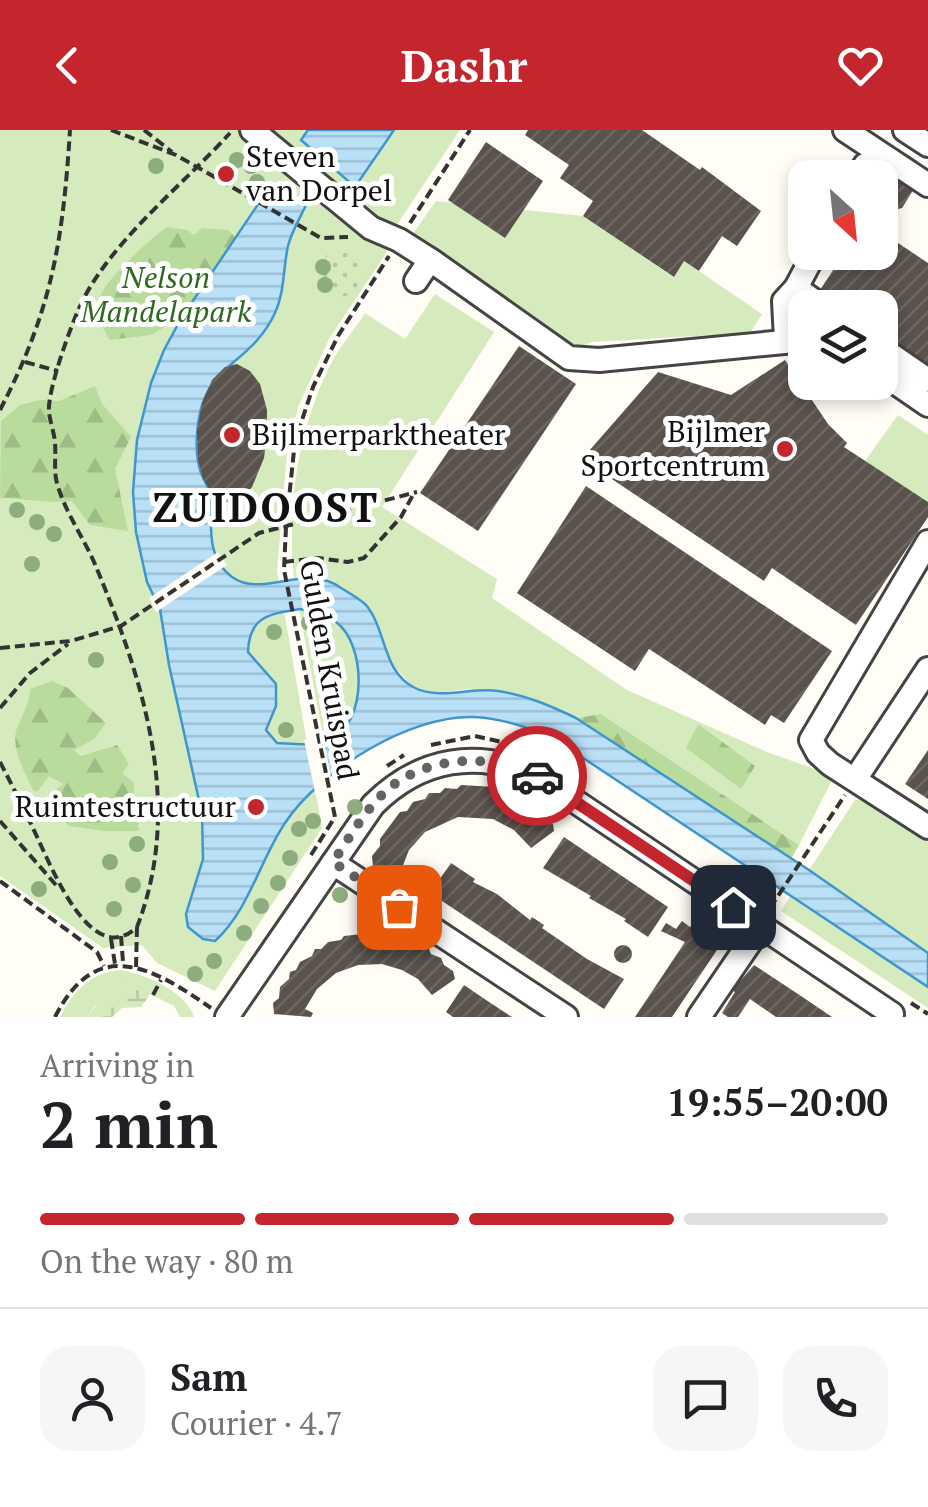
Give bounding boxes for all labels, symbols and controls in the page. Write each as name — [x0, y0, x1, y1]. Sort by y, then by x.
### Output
text: Dashr — [401, 35, 527, 95]
icon: back — [40, 38, 95, 93]
icon: heart — [833, 38, 888, 93]
place label: Steven van Dorpel — [245, 136, 392, 210]
north arrow — [788, 160, 898, 270]
map controls — [788, 160, 898, 400]
marker: Steven van Dorpel — [215, 163, 237, 185]
park label: Nelson Mandelapark — [80, 257, 252, 331]
button: layers — [788, 290, 898, 400]
place label: Bijlmer Sportcentrum — [581, 411, 765, 485]
place label: Bijlmerparktheater — [252, 414, 506, 454]
marker: Bijlmerparktheater — [221, 424, 243, 446]
marker: Bijlmer Sportcentrum — [774, 438, 796, 460]
district label: ZUIDOOST — [152, 480, 380, 533]
street label: Gulden Kruispad — [291, 557, 369, 783]
courier — [487, 726, 587, 826]
icon: car — [510, 749, 565, 804]
place label: Ruimtestructuur — [15, 786, 236, 826]
marker: Ruimtestructuur — [245, 796, 267, 818]
pin — [357, 865, 442, 950]
pin — [691, 865, 776, 950]
icon: bag — [372, 880, 427, 935]
icon: home — [706, 880, 761, 935]
text: Arriving in — [40, 1044, 194, 1086]
text: 19:55–20:00 — [666, 1077, 888, 1127]
text: 2 min — [40, 1080, 218, 1167]
text: On the way · 80 m — [40, 1240, 293, 1282]
button: person — [40, 1346, 145, 1451]
button: chat — [653, 1346, 758, 1451]
button: phone — [783, 1346, 888, 1451]
text: Sam — [170, 1352, 247, 1402]
text: Courier · 4.7 — [170, 1402, 342, 1444]

